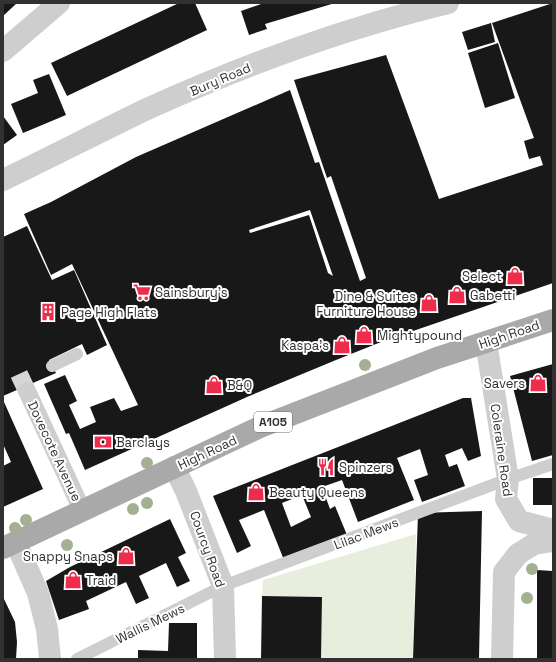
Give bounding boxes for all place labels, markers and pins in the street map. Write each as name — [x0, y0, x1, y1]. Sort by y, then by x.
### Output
shop icon: Select — [505, 266, 525, 286]
place label: Select — [462, 268, 502, 285]
supermarket icon: Sainsbury's — [132, 282, 152, 302]
place label: Sainsbury's — [155, 284, 228, 301]
shop icon: Gabetti — [447, 285, 467, 305]
place label: Gabetti — [470, 287, 515, 304]
place label: Dine & Suites Furniture House — [316, 288, 416, 320]
shop icon: Dine & Suites Furniture House — [419, 293, 439, 313]
building icon: Page High Flats — [38, 302, 58, 322]
place label: Page High Flats — [61, 304, 157, 321]
shop icon: Mightypound — [354, 325, 374, 345]
place label: Mightypound — [377, 327, 462, 344]
shop icon: Kaspa's — [332, 335, 352, 355]
place label: Kaspa's — [281, 337, 329, 354]
shop icon: Savers — [528, 373, 548, 393]
shop icon: B&Q — [204, 375, 224, 395]
place label: Savers — [484, 375, 525, 392]
place label: B&Q — [227, 377, 252, 394]
bank icon: Barclays — [93, 432, 113, 452]
place label: Barclays — [116, 434, 170, 451]
restaurant icon: Spinzers — [316, 457, 336, 477]
place label: Spinzers — [339, 459, 392, 476]
shop icon: Beauty Queens — [246, 482, 266, 502]
place label: Beauty Queens — [269, 484, 365, 501]
shop icon: Snappy Snaps — [116, 546, 136, 566]
place label: Snappy Snaps — [23, 548, 113, 565]
shop icon: Traid — [63, 570, 83, 590]
place label: Traid — [86, 572, 116, 589]

